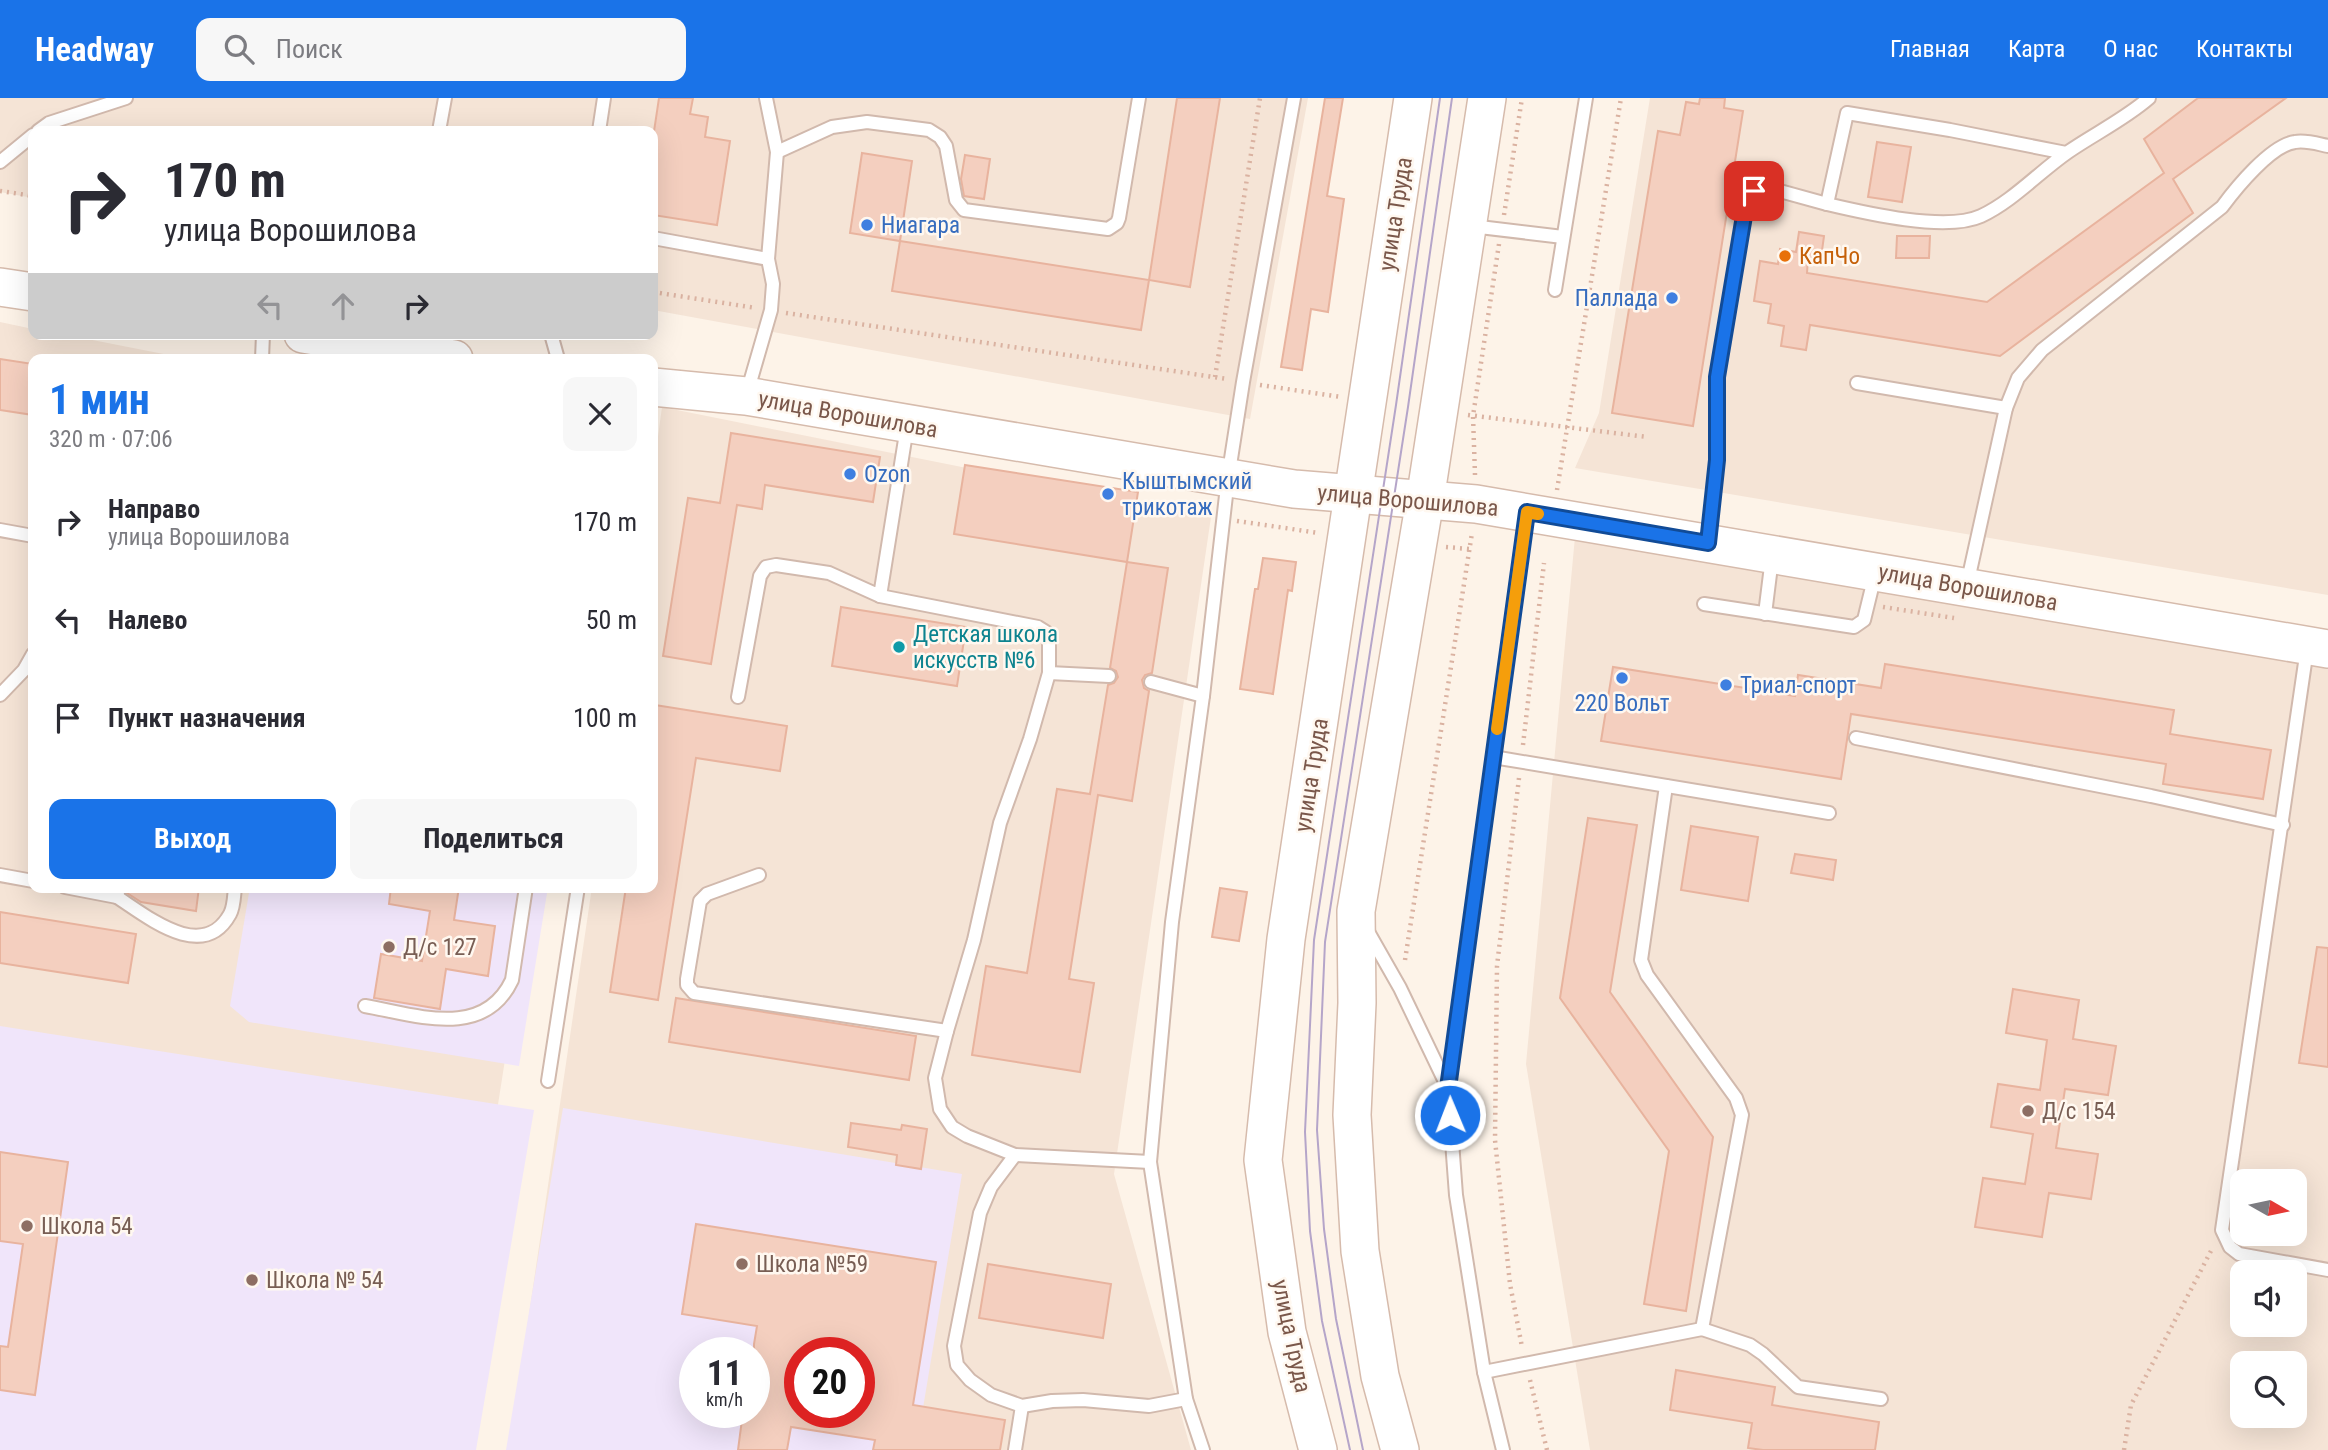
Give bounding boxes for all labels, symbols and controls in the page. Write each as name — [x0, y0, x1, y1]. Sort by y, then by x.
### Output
search box — [196, 18, 686, 81]
text: Headway — [35, 30, 154, 69]
icon: search — [220, 30, 258, 68]
text: Поиск — [276, 34, 343, 64]
text: Главная — [1890, 35, 1970, 63]
text: Карта — [2008, 35, 2065, 63]
text: О нас — [2103, 35, 2158, 63]
text: Контакты — [2196, 35, 2293, 63]
text: 170 m — [164, 152, 286, 209]
icon: right — [49, 154, 140, 245]
street label: улица Труда — [1373, 155, 1418, 273]
pin — [1724, 161, 1784, 221]
icon: arrive — [1735, 172, 1773, 210]
text: улица Ворошилова — [164, 211, 417, 249]
place label: Ниагара — [881, 212, 960, 239]
marker: Ниагара — [859, 217, 875, 233]
place label: КапЧо — [1799, 243, 1860, 270]
marker: КапЧо — [1777, 248, 1793, 264]
place label: Паллада — [1575, 285, 1658, 312]
icon: left — [251, 287, 289, 325]
icon: ahead — [324, 287, 362, 325]
icon: right — [397, 287, 435, 325]
marker: Паллада — [1664, 290, 1680, 306]
text: 1 мин — [49, 375, 150, 424]
button: close — [563, 377, 637, 451]
street label: улица Ворошилова — [756, 385, 940, 444]
text: 320 m · 07:06 — [49, 426, 173, 453]
place label: Ozon — [864, 461, 910, 488]
marker: Ozon — [842, 466, 858, 482]
place label: Кыштымский трикотаж — [1122, 468, 1252, 521]
street label: улица Ворошилова — [1316, 479, 1500, 522]
marker: Кыштымский трикотаж — [1100, 486, 1116, 502]
text: Направо — [108, 494, 200, 524]
icon: right — [49, 503, 87, 541]
text: 170 m — [573, 507, 637, 537]
text: улица Ворошилова — [108, 524, 290, 551]
street label: улица Ворошилова — [1876, 558, 2060, 617]
icon: left — [49, 601, 87, 639]
text: Налево — [108, 605, 188, 635]
text: 50 m — [586, 605, 637, 635]
place label: Детская школа искусств №6 — [913, 621, 1058, 674]
marker: Детская школа искусств №6 — [891, 639, 907, 655]
marker: 220 Вольт — [1614, 670, 1630, 686]
place label: Триал-спорт — [1740, 672, 1857, 699]
marker: Триал-спорт — [1718, 677, 1734, 693]
place label: 220 Вольт — [1575, 690, 1670, 717]
icon: arrive — [49, 699, 87, 737]
text: Пункт назначения — [108, 703, 306, 733]
text: 100 m — [573, 703, 637, 733]
street label: улица Труда — [1289, 716, 1334, 834]
button: Выход — [49, 799, 336, 879]
button: Поделиться — [350, 799, 637, 879]
place label: Д/с 127 — [403, 934, 477, 961]
marker: Д/с 127 — [381, 939, 397, 955]
position arrow — [1413, 1078, 1487, 1152]
place label: Д/с 154 — [2042, 1098, 2116, 1125]
marker: Д/с 154 — [2020, 1103, 2036, 1119]
north arrow — [2230, 1169, 2306, 1246]
map controls — [2230, 1169, 2307, 1428]
place label: Школа 54 — [41, 1213, 133, 1240]
marker: Школа 54 — [19, 1218, 35, 1234]
place label: Школа №59 — [756, 1251, 868, 1278]
marker: Школа №59 — [734, 1256, 750, 1272]
button: sound — [2230, 1260, 2307, 1337]
place label: Школа № 54 — [266, 1267, 383, 1294]
marker: Школа № 54 — [244, 1272, 260, 1288]
street label: улица Труда — [1266, 1277, 1317, 1395]
speed limit sign: 20 — [784, 1337, 875, 1428]
button: search — [2230, 1351, 2307, 1428]
text: 11 — [707, 1353, 742, 1394]
text: km/h — [706, 1389, 743, 1410]

